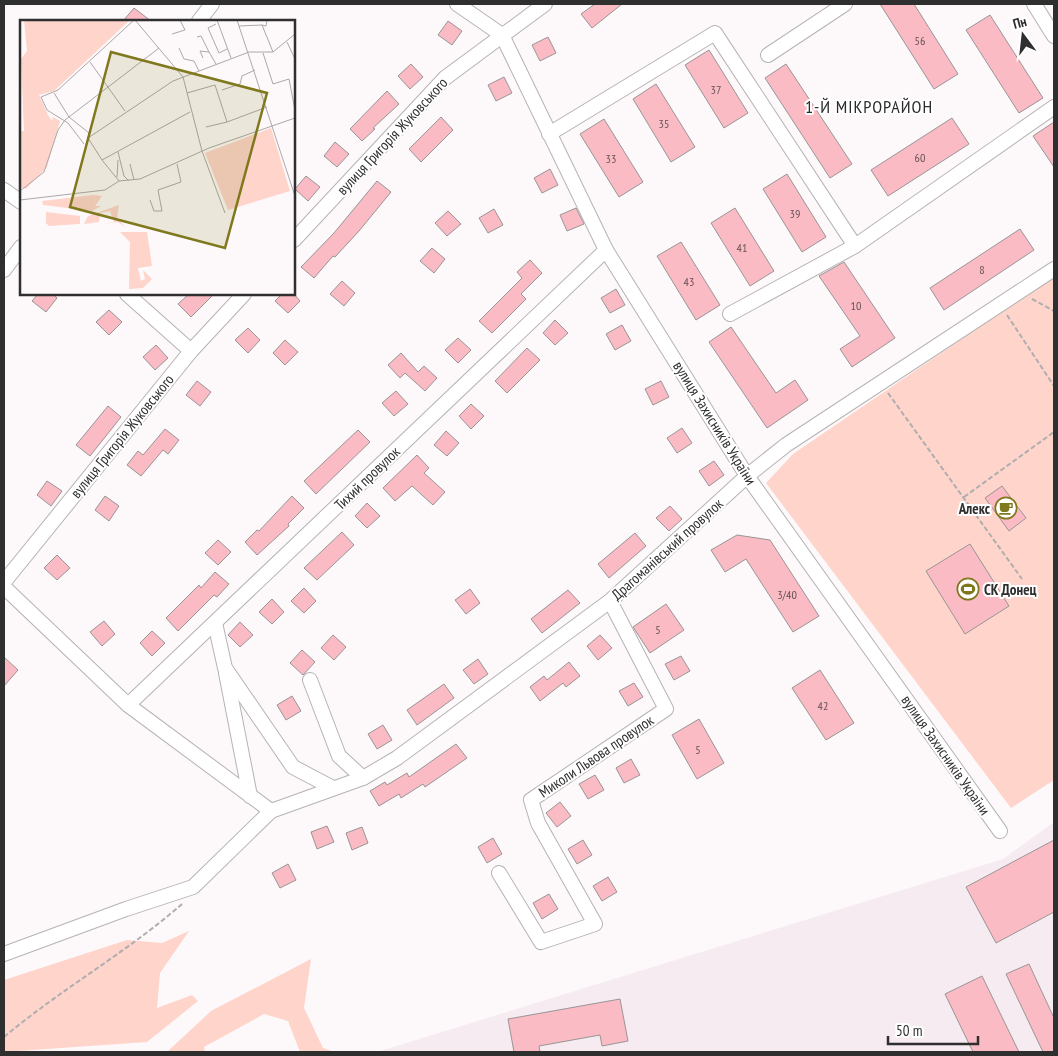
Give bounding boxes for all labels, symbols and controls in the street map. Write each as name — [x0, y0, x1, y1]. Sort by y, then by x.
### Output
north arrow — [998, 10, 1048, 60]
text: Пн — [1011, 12, 1029, 33]
inset map — [20, 20, 295, 295]
house number: 56 — [915, 33, 925, 48]
street label: вулиця Григорія Жуковського — [333, 73, 451, 199]
house number: 37 — [711, 82, 721, 97]
district label: 1-Й МІКРОРАЙОН — [805, 95, 933, 118]
house number: 35 — [659, 116, 669, 131]
house number: 60 — [915, 150, 925, 165]
house number: 33 — [606, 151, 616, 166]
house number: 39 — [790, 206, 800, 221]
house number: 41 — [737, 240, 747, 255]
house number: 8 — [979, 262, 985, 277]
house number: 43 — [684, 274, 694, 289]
house number: 10 — [851, 298, 861, 313]
street label: вулиця Захисників України — [669, 358, 761, 488]
street label: вулиця Григорія Жуковського — [66, 370, 178, 502]
street label: Тихий провулок — [330, 442, 404, 514]
street label: Драгоманівський провулок — [607, 494, 727, 604]
cafe icon: Алекс — [994, 496, 1018, 520]
place label: Алекс — [958, 499, 991, 518]
sports icon: СК Донец — [956, 577, 980, 601]
place label: СК Донец — [984, 580, 1037, 599]
house number: 3/40 — [777, 587, 797, 602]
house number: 5 — [655, 622, 661, 637]
street label: вулиця Захисників України — [897, 691, 995, 819]
house number: 42 — [818, 698, 828, 713]
street label: Миколи Львова провулок — [535, 710, 657, 801]
house number: 5 — [695, 742, 701, 757]
scale bar — [888, 1014, 978, 1046]
text: 50 m — [896, 1021, 922, 1040]

